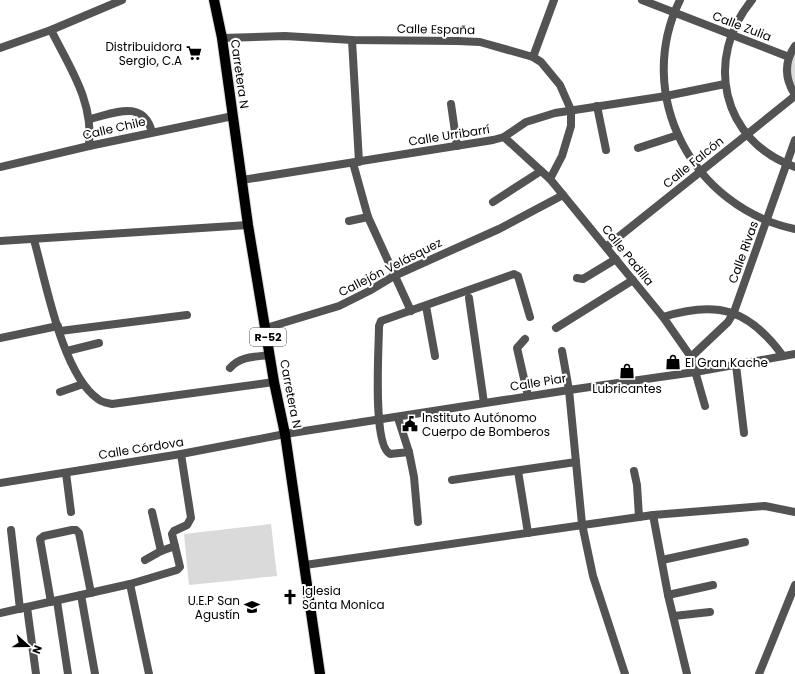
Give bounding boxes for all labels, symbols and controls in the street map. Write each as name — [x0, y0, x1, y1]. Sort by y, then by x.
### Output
street label: Calle Zulia — [710, 7, 774, 45]
street label: Calle España — [397, 20, 475, 38]
place label: Distribuidora Sergio, C.A — [105, 38, 182, 69]
street label: Carretera N — [227, 38, 253, 110]
supermarket icon: Distribuidora Sergio, C.A — [185, 44, 203, 62]
street label: Calle Chile — [81, 112, 147, 144]
street label: Calle Urribarrí — [407, 120, 491, 150]
street label: Calle Falcón — [659, 132, 727, 192]
street label: Calle Rivas — [724, 218, 762, 286]
street label: Calle Padilla — [598, 221, 658, 289]
street label: Callejón Velásquez — [335, 234, 445, 300]
road number: R-52 — [250, 328, 286, 346]
shop icon: El Gran Kache — [664, 353, 682, 371]
place label: El Gran Kache — [685, 354, 768, 371]
street label: Carretera N — [276, 358, 306, 430]
shop icon: Lubricantes — [618, 362, 636, 380]
street label: Calle Piar — [509, 369, 568, 395]
place label: Lubricantes — [592, 380, 662, 397]
place label: Instituto Autónomo Cuerpo de Bomberos — [422, 409, 550, 440]
public building icon: Instituto Autónomo Cuerpo de Bomberos — [401, 415, 419, 433]
street label: Calle Córdova — [97, 433, 185, 463]
place label: Iglesia Santa Monica — [302, 582, 385, 613]
church icon: Iglesia Santa Monica — [281, 588, 299, 606]
place label: U.E.P San Agustín — [188, 592, 240, 623]
school or university icon: U.E.P San Agustín — [243, 598, 261, 616]
north arrow — [8, 626, 48, 666]
text: N — [28, 643, 46, 656]

